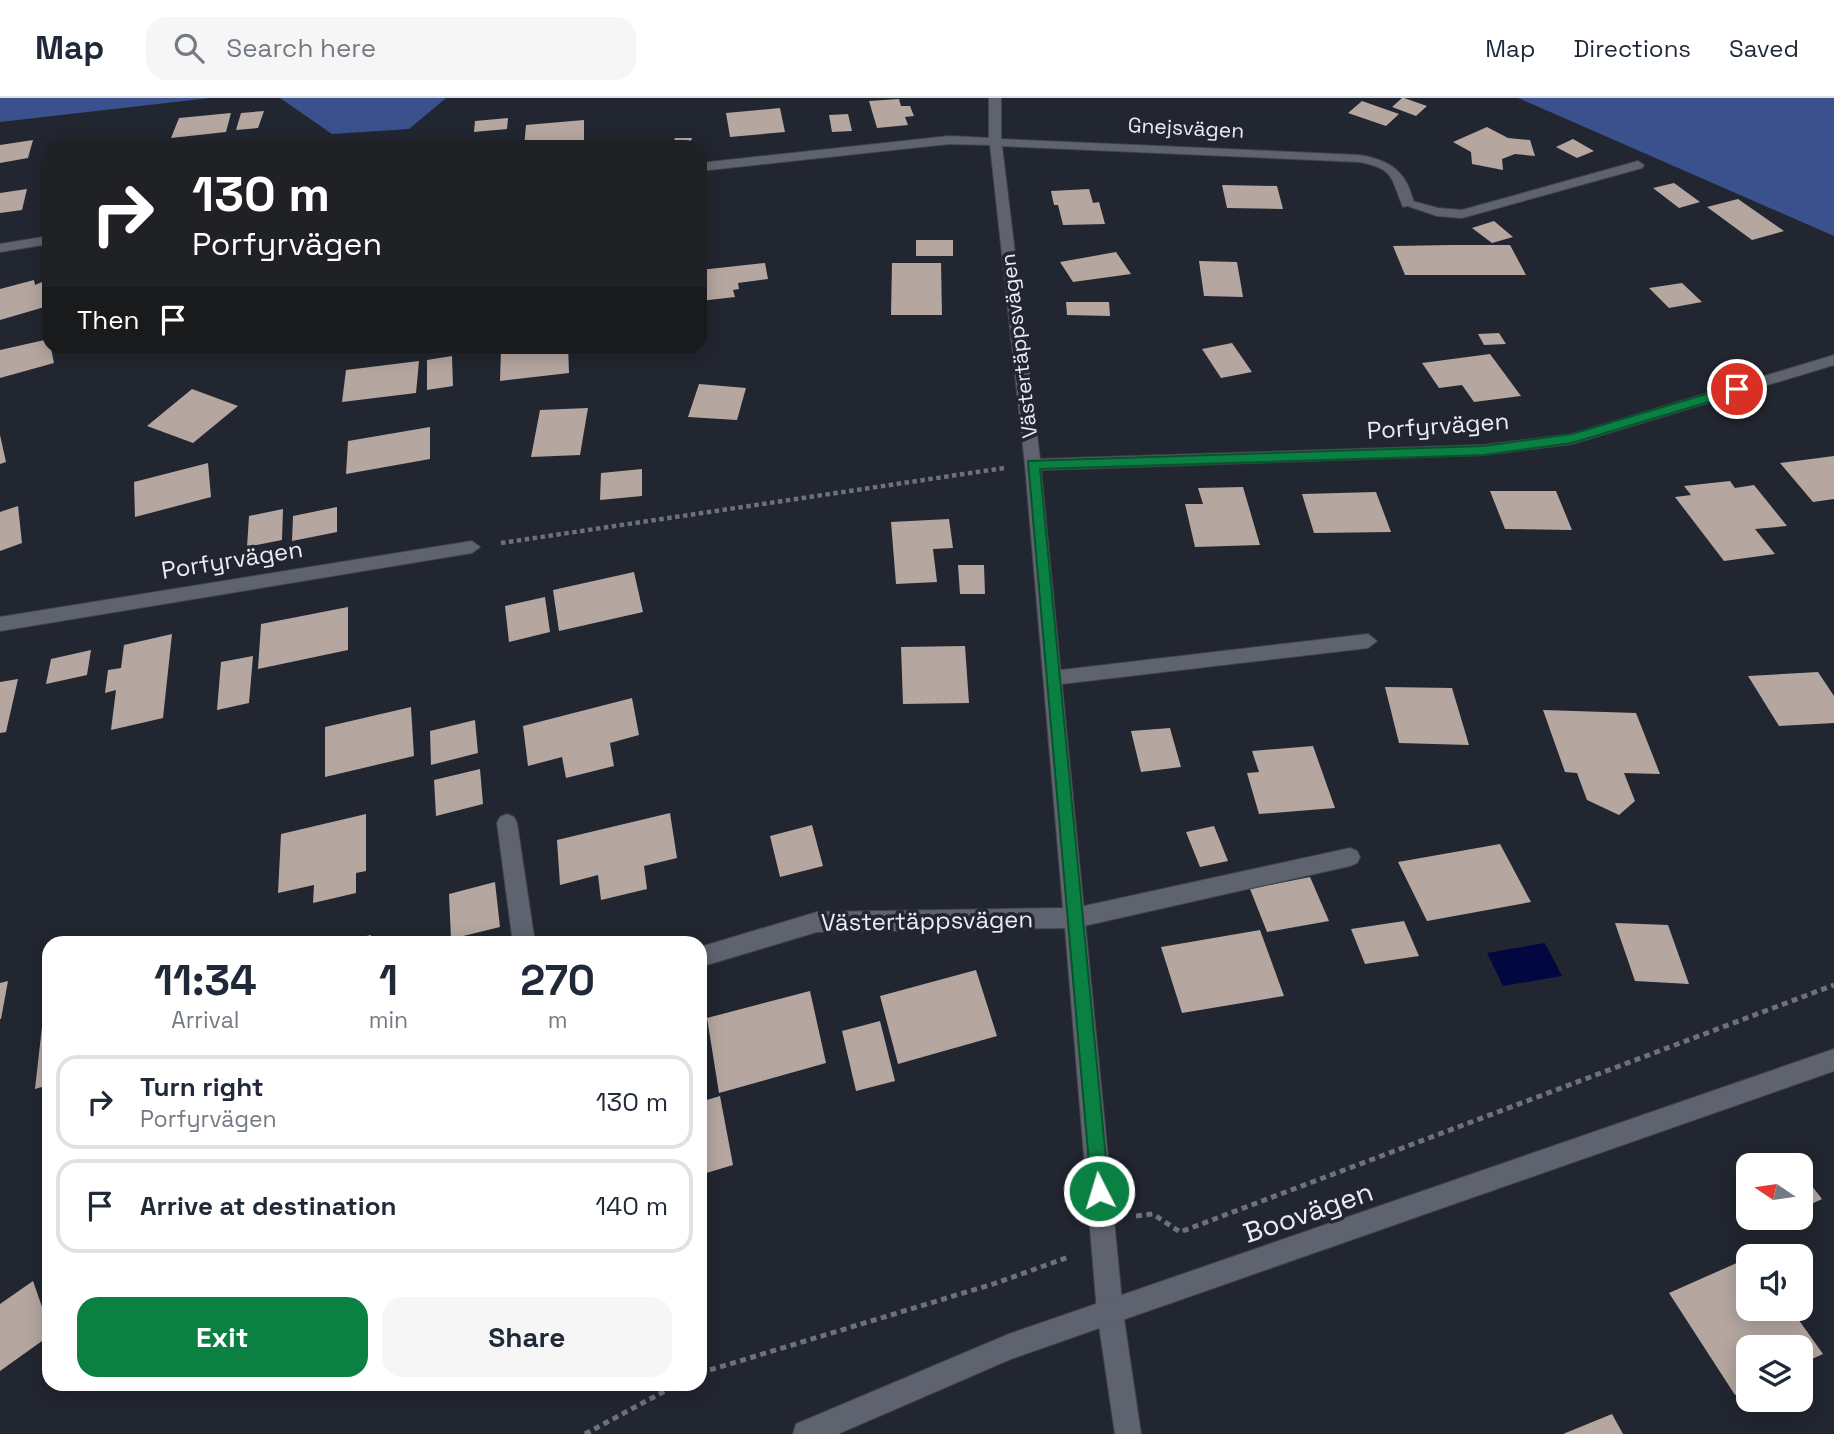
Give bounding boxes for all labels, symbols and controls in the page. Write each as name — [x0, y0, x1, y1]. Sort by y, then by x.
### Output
search box — [146, 17, 636, 80]
text: Map — [35, 27, 104, 69]
icon: search — [170, 29, 208, 67]
text: Search here — [226, 31, 376, 65]
text: Map — [1485, 33, 1535, 64]
text: Directions — [1573, 33, 1691, 64]
text: Saved — [1729, 33, 1799, 64]
street label: Gnejsvägen — [1127, 111, 1245, 144]
text: 130 m — [192, 163, 330, 225]
icon: right — [77, 168, 168, 259]
text: Porfyrvägen — [192, 224, 382, 264]
street label: Västertäppsvägen — [994, 252, 1043, 440]
icon: arrive — [154, 301, 192, 339]
text: Then — [77, 303, 140, 337]
pin — [1707, 359, 1767, 419]
icon: arrive — [1718, 370, 1756, 408]
street label: Porfyrvägen — [1366, 405, 1510, 446]
street label: Porfyrvägen — [159, 533, 305, 586]
street label: Västertäppsvägen — [821, 903, 1033, 938]
text: 11:34 — [154, 954, 257, 1007]
text: 1 — [379, 954, 398, 1007]
text: 270 — [520, 954, 595, 1007]
text: Arrival — [171, 1005, 240, 1035]
text: min — [369, 1005, 408, 1035]
text: m — [548, 1005, 567, 1035]
text: Turn right — [140, 1070, 264, 1104]
icon: right — [81, 1083, 119, 1121]
text: 130 m — [596, 1085, 668, 1119]
text: Porfyrvägen — [140, 1104, 277, 1134]
north arrow — [1736, 1153, 1813, 1230]
map controls — [1736, 1153, 1813, 1412]
position arrow — [1062, 1154, 1136, 1228]
street label: Boovägen — [1238, 1173, 1378, 1251]
icon: arrive — [81, 1187, 119, 1225]
text: Arrive at destination — [140, 1189, 397, 1223]
text: 140 m — [595, 1189, 668, 1223]
button: sound — [1736, 1244, 1813, 1321]
button: Exit — [77, 1297, 368, 1377]
button: Share — [382, 1297, 672, 1377]
button: layers — [1736, 1335, 1813, 1412]

